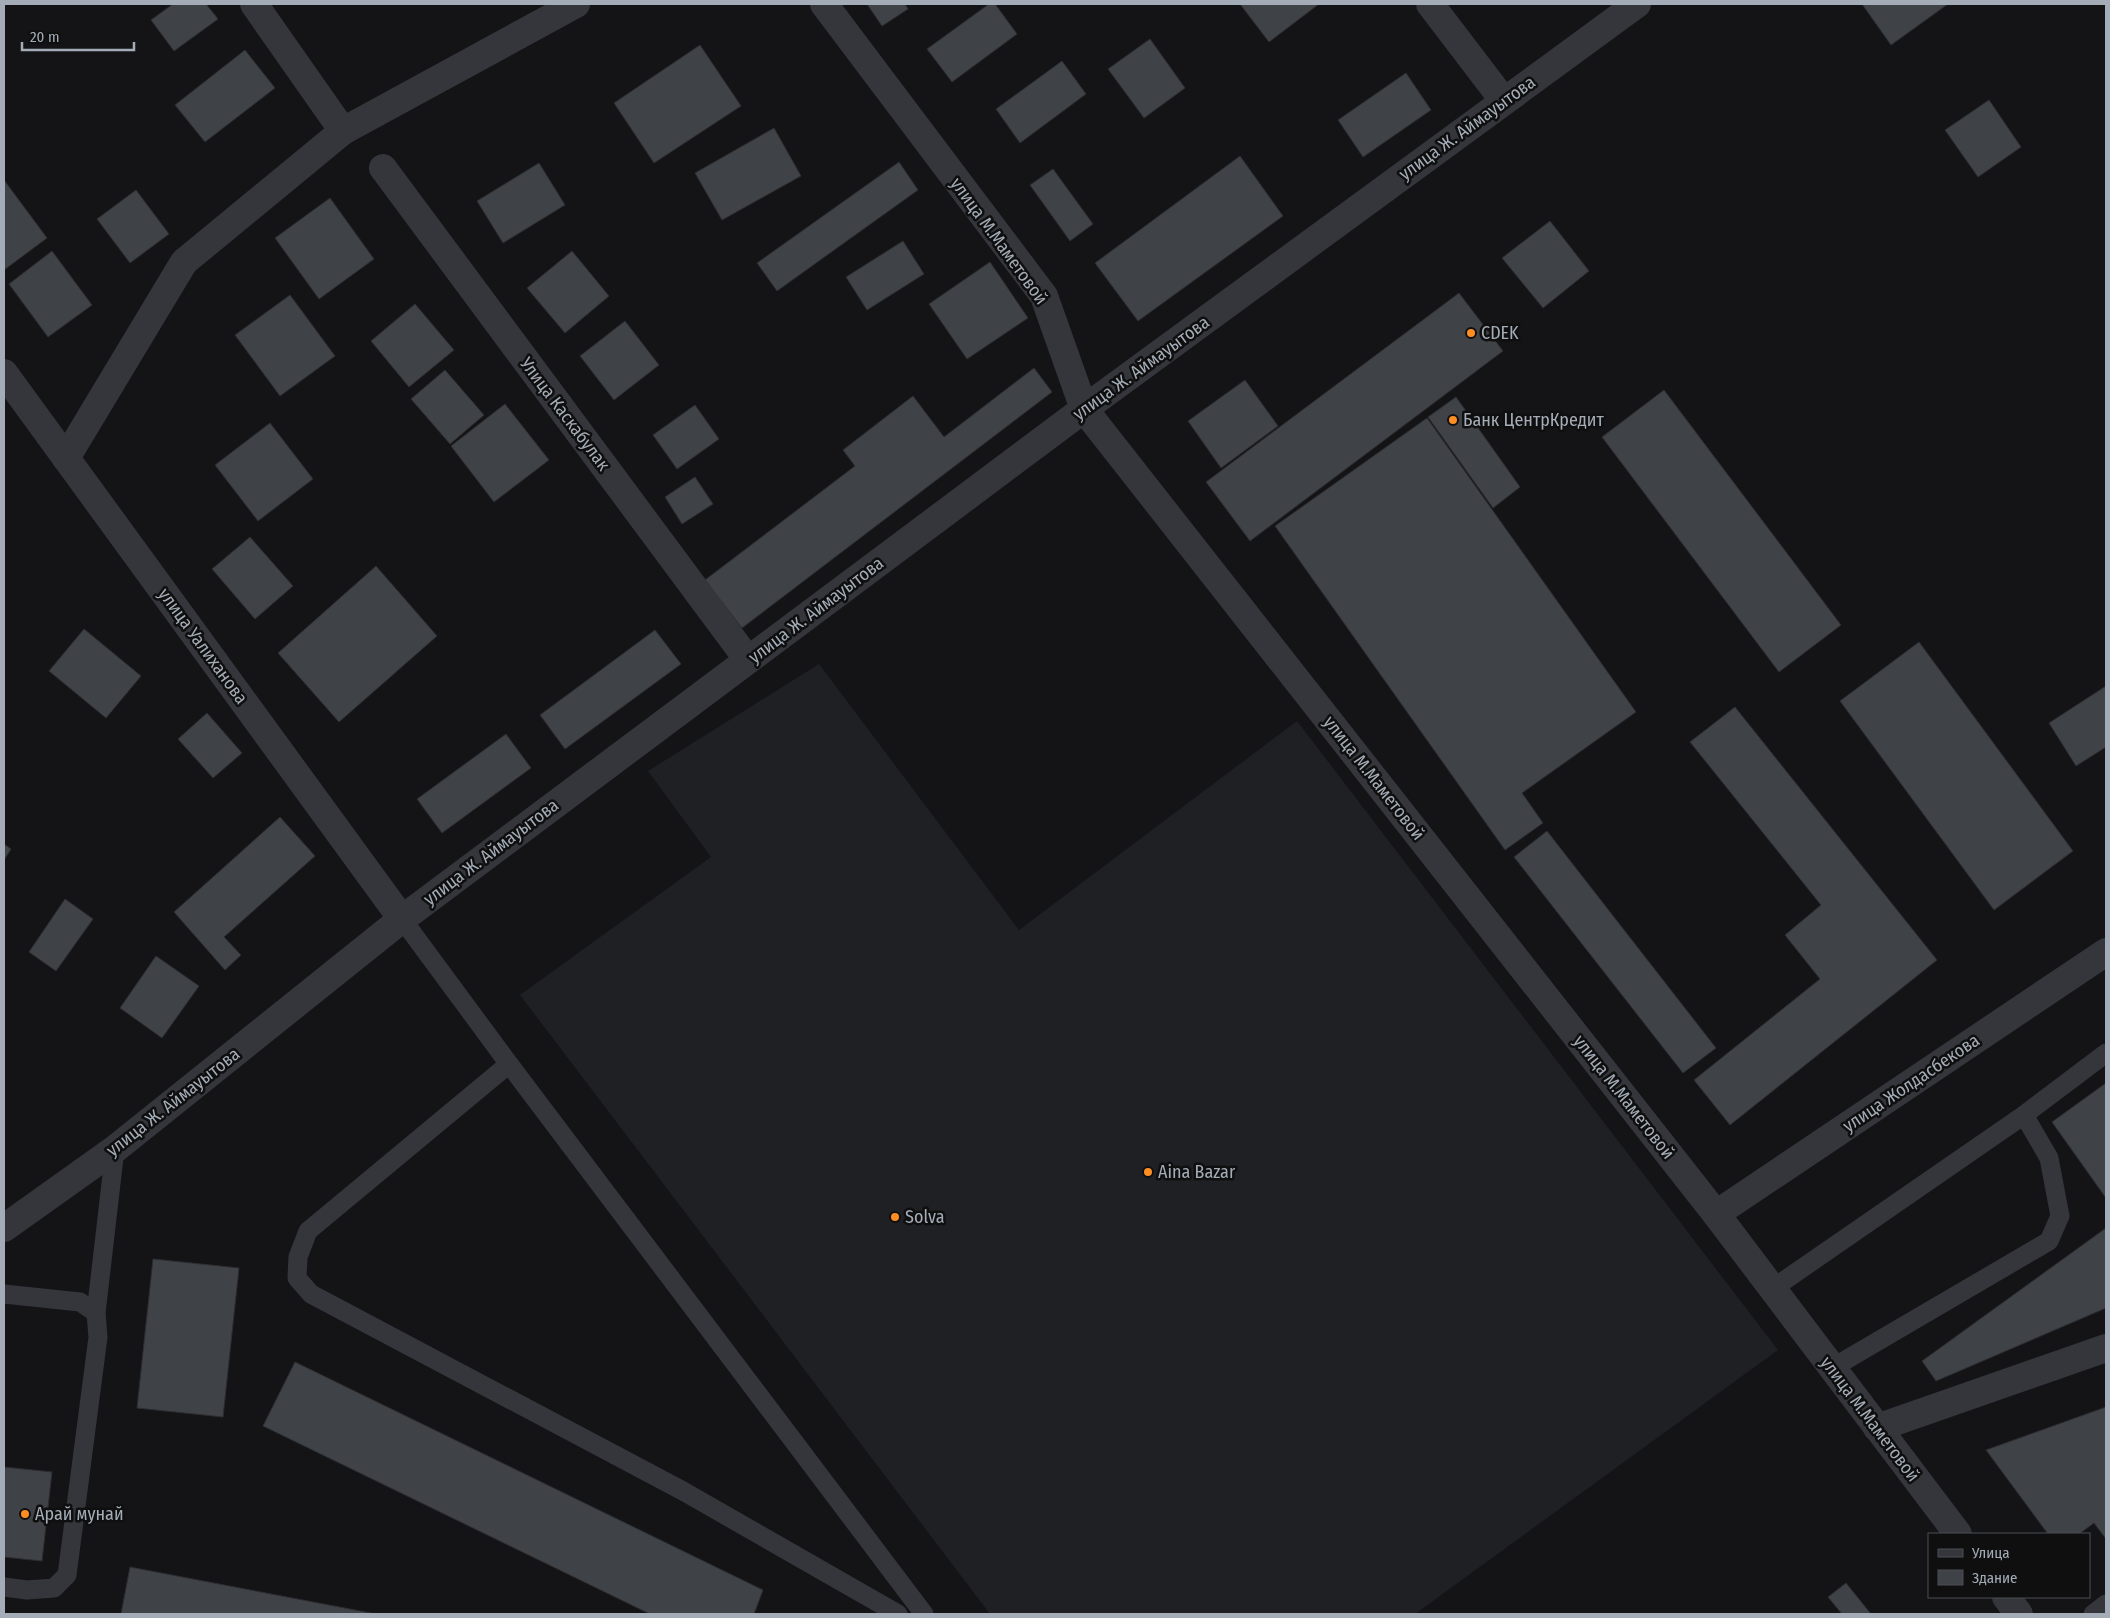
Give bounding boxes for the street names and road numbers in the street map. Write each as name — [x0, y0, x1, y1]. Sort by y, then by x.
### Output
street label: улица Ж. Аймауытова — [1394, 71, 1540, 185]
street label: улица М.Маметовой — [946, 173, 1052, 309]
street label: улица Ж. Аймауытова — [1068, 311, 1214, 425]
street label: Улица Каскабулак — [515, 352, 615, 475]
street label: улица Ж. Аймауытова — [744, 552, 888, 668]
street label: улица Уалиханова — [154, 584, 253, 708]
street label: улица М.Маметовой — [1319, 712, 1429, 844]
street label: улица Ж. Аймауытова — [419, 794, 563, 910]
street label: улица Жолдасбекова — [1838, 1029, 1984, 1137]
street label: улица М.Маметовой — [1569, 1031, 1679, 1163]
street label: улица Ж. Аймауытова — [102, 1043, 244, 1161]
street label: улица М.Маметовой — [1816, 1352, 1924, 1486]

